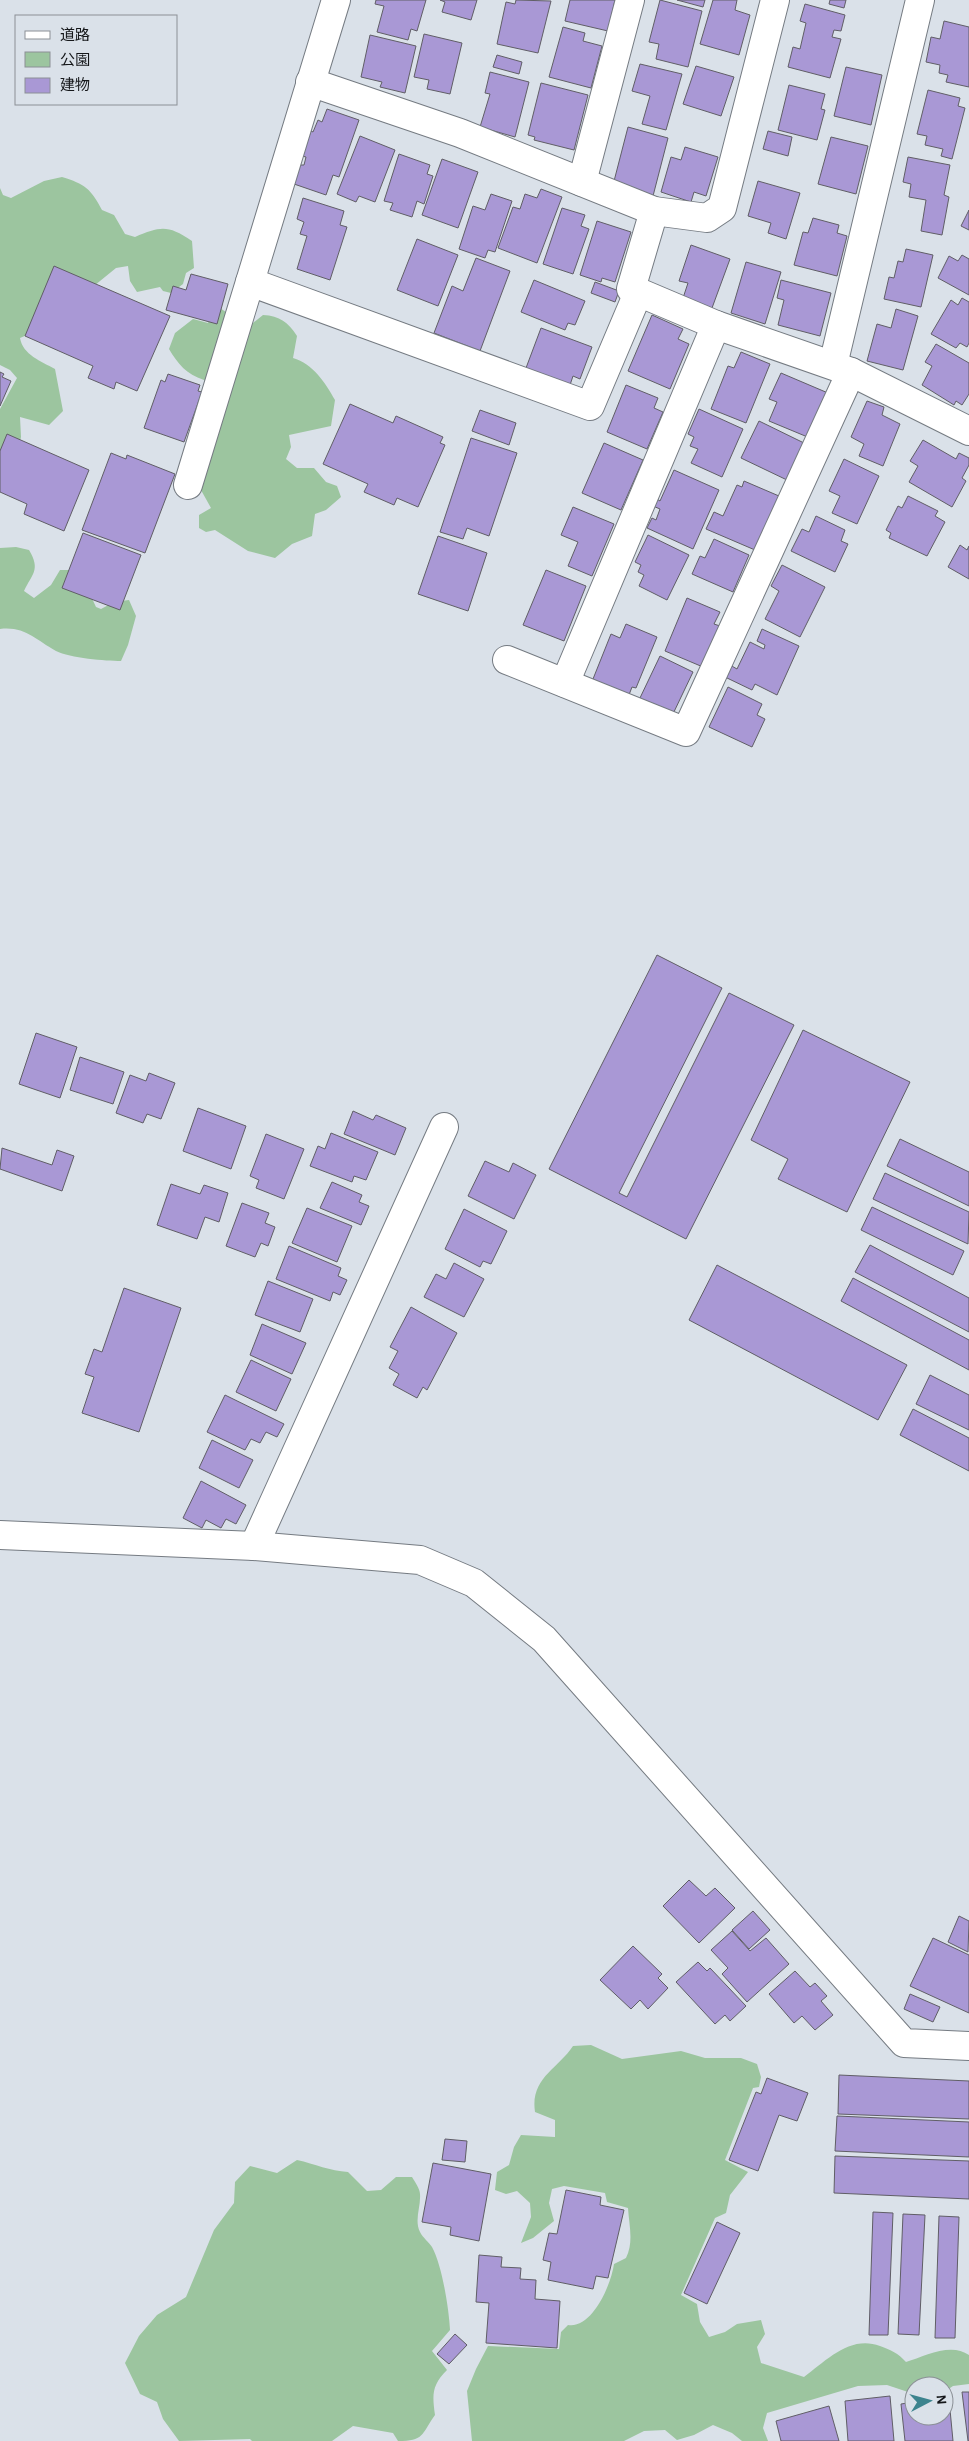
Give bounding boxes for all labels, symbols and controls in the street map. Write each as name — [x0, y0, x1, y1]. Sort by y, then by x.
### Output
legend — [15, 15, 178, 105]
text: 道路 — [60, 27, 90, 43]
text: 公園 — [60, 52, 90, 68]
text: 建物 — [60, 77, 90, 93]
north arrow — [904, 2376, 954, 2426]
text: N — [933, 2394, 948, 2405]

